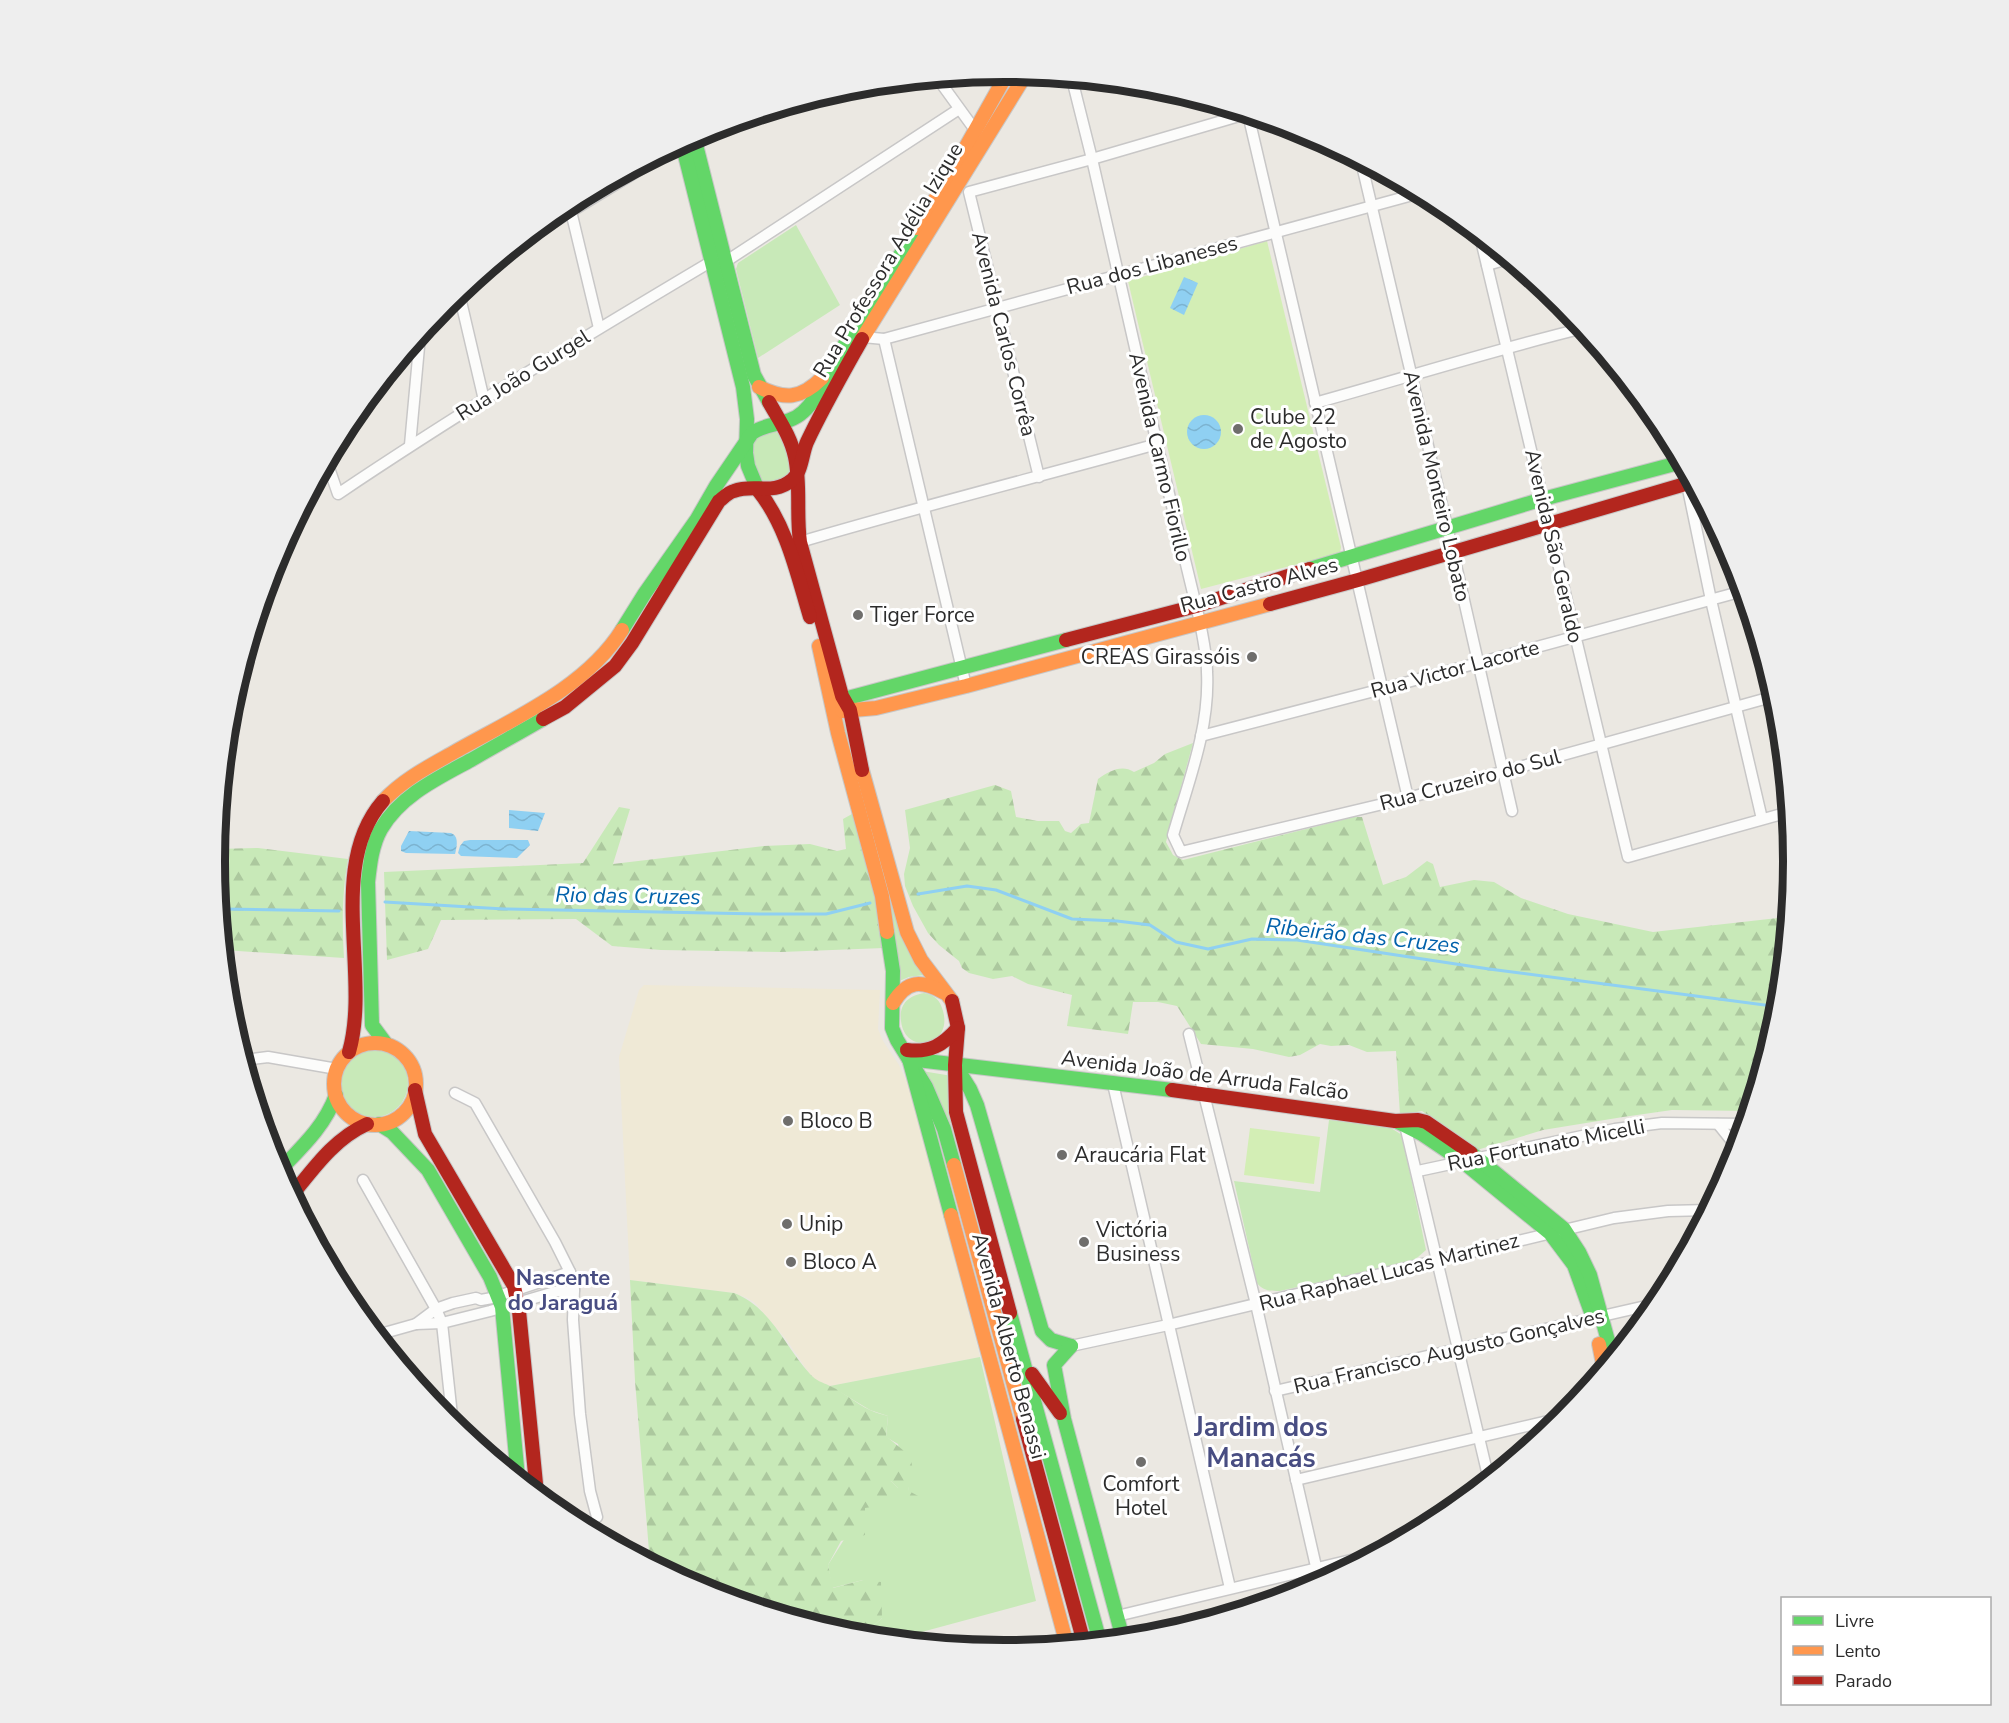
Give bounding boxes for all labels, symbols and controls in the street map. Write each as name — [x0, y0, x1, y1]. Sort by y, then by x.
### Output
street label: Rua Professora Adélia Izique — [807, 137, 969, 383]
street label: Avenida Carlos Corrêa — [965, 229, 1043, 439]
street label: Rua dos Libaneses — [1063, 229, 1241, 301]
street label: Rua João Gurgel — [451, 322, 596, 427]
street label: Avenida Carmo Fiorillo — [1122, 350, 1198, 564]
street label: Avenida Monteiro Lobato — [1397, 368, 1477, 604]
place label: Clube 22 de Agosto — [1250, 403, 1347, 455]
marker: Clube 22 de Agosto — [1231, 422, 1245, 436]
street label: Avenida São Geraldo — [1518, 446, 1590, 646]
street label: Rua Castro Alves — [1177, 550, 1341, 620]
place label: Tiger Force — [870, 601, 975, 629]
marker: Tiger Force — [851, 608, 865, 622]
street label: Rua Victor Lacorte — [1368, 633, 1542, 705]
place label: CREAS Girassóis — [1081, 643, 1240, 671]
marker: CREAS Girassóis — [1245, 650, 1259, 664]
street label: Rua Cruzeiro do Sul — [1377, 742, 1564, 818]
water label: Rio das Cruzes — [555, 880, 701, 912]
water label: Ribeirão das Cruzes — [1264, 911, 1461, 961]
street label: Avenida João de Arruda Falcão — [1060, 1043, 1350, 1107]
place label: Bloco B — [800, 1107, 873, 1135]
street label: Rua Fortunato Micelli — [1445, 1112, 1647, 1178]
marker: Bloco B — [781, 1114, 795, 1128]
place label: Araucária Flat — [1074, 1141, 1206, 1169]
marker: Araucária Flat — [1055, 1148, 1069, 1162]
place label: Unip — [799, 1210, 843, 1238]
place label: Victória Business — [1095, 1216, 1180, 1268]
marker: Unip — [780, 1217, 794, 1231]
street label: Rua Raphael Lucas Martinez — [1256, 1226, 1522, 1318]
street label: Avenida Alberto Benassi — [965, 1230, 1053, 1462]
marker: Victória Business — [1077, 1235, 1091, 1249]
place label: Bloco A — [803, 1248, 877, 1276]
marker: Bloco A — [784, 1255, 798, 1269]
district label: Nascente do Jaraguá — [508, 1263, 618, 1318]
street label: Rua Francisco Augusto Gonçalves — [1291, 1302, 1607, 1400]
district label: Jardim dos Manacás — [1193, 1409, 1328, 1477]
marker: Comfort Hotel — [1134, 1455, 1148, 1469]
place label: Comfort Hotel — [1103, 1470, 1180, 1522]
legend — [1781, 1597, 1991, 1705]
text: Livre — [1835, 1609, 1874, 1633]
text: Lento — [1835, 1639, 1881, 1663]
text: Parado — [1835, 1669, 1892, 1693]

